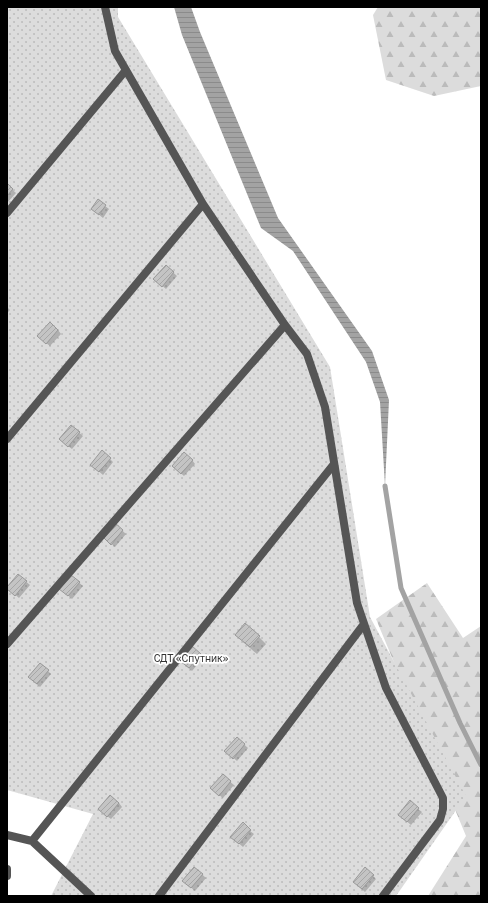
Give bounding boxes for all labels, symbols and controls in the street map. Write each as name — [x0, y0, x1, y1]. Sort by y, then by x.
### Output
park label: СДТ «Спутник» — [154, 652, 229, 664]

